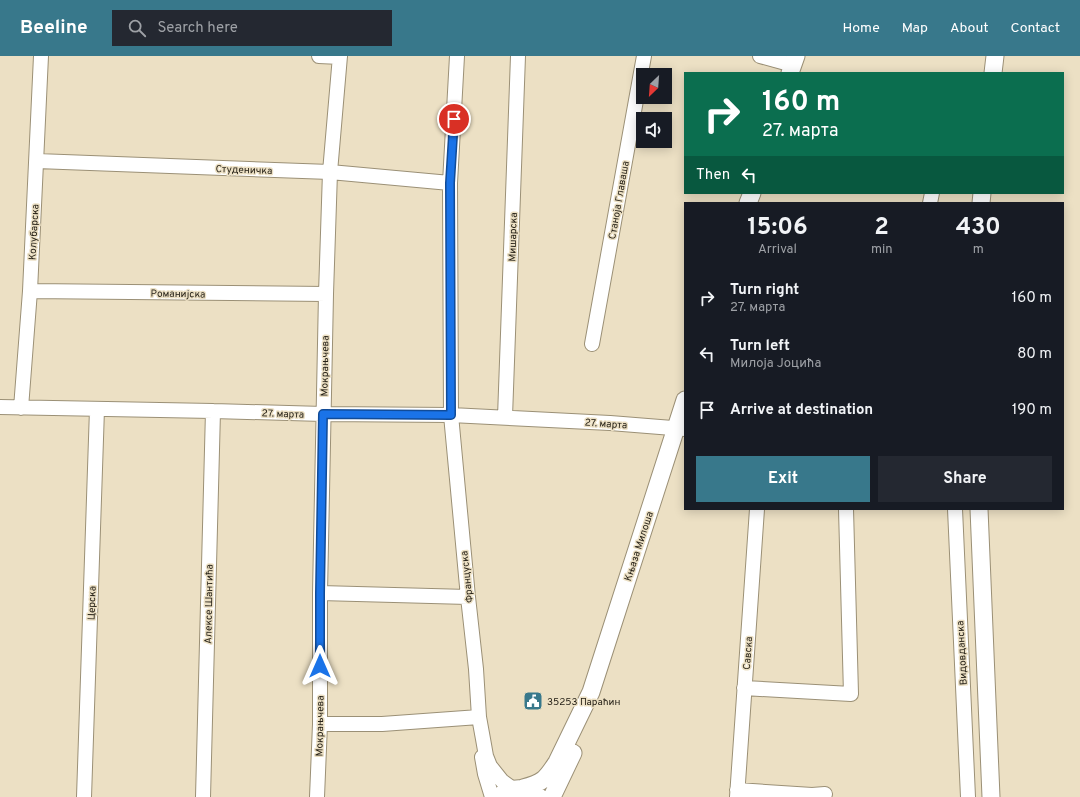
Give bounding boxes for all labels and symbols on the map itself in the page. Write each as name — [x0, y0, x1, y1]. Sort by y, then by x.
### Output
north arrow — [636, 68, 672, 104]
pin — [437, 102, 471, 136]
street label: Станоја Главаша — [606, 160, 633, 241]
street label: Студеничка — [215, 163, 273, 178]
street label: Колубарска — [27, 204, 42, 260]
street label: Мишарска — [506, 212, 521, 262]
street label: Романијска — [150, 288, 206, 301]
street label: Мокрањчева — [318, 335, 333, 397]
street label: 27. марта — [261, 407, 304, 422]
street label: 27. марта — [584, 417, 628, 432]
street label: Књаза Милоша — [622, 510, 657, 583]
street label: Француска — [458, 550, 477, 604]
street label: Алексе Шантића — [202, 564, 217, 644]
street label: Церска — [85, 586, 100, 620]
street label: Видовданска — [954, 620, 971, 685]
street label: Савска — [741, 636, 756, 670]
position arrow — [299, 645, 341, 687]
public building icon: 35253 Параћин — [522, 690, 544, 712]
street label: Мокрањчева — [313, 695, 328, 757]
place label: 35253 Параћин — [547, 696, 621, 709]

